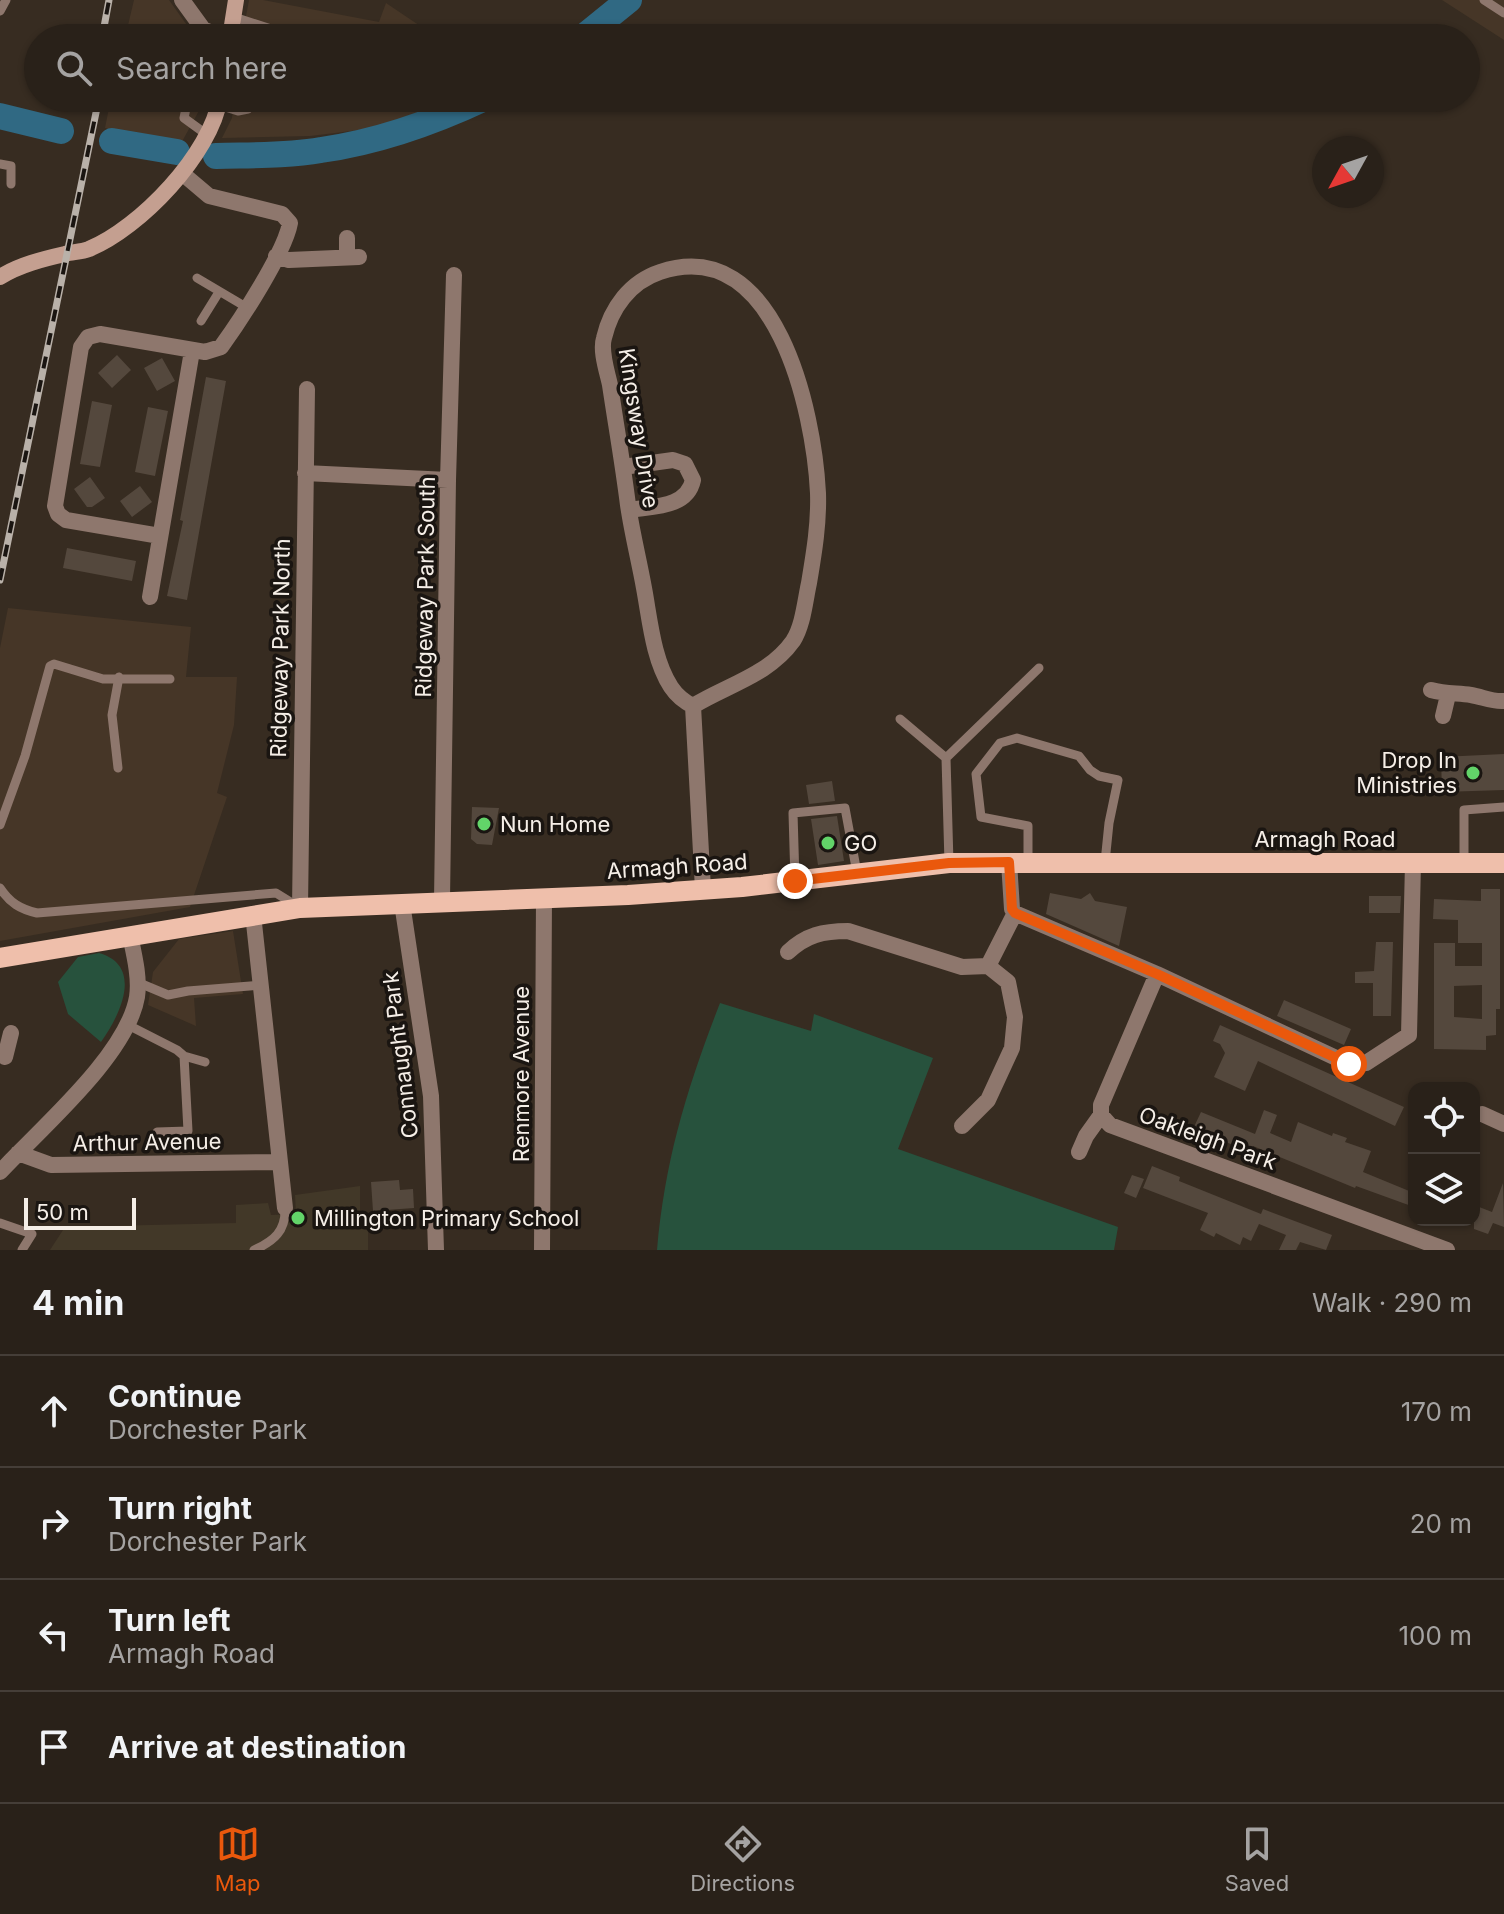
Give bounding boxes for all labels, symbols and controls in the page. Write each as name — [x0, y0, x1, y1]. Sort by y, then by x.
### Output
search box — [24, 24, 1480, 112]
icon: search — [52, 46, 96, 90]
text: Search here — [116, 50, 288, 86]
north arrow — [1312, 136, 1384, 208]
street label: Kingsway Drive — [614, 346, 664, 510]
street label: Ridgeway Park South — [410, 476, 440, 698]
street label: Ridgeway Park North — [265, 538, 295, 758]
place label: Drop In Ministries — [1356, 747, 1457, 798]
marker: Drop In Ministries — [1464, 764, 1482, 782]
place label: Nun Home — [500, 811, 610, 837]
marker: Nun Home — [475, 815, 493, 833]
street label: Armagh Road — [1254, 826, 1396, 852]
place label: GO — [844, 830, 877, 856]
marker: GO — [819, 834, 837, 852]
street label: Armagh Road — [606, 848, 748, 884]
route end — [777, 863, 813, 899]
street label: Connaught Park — [377, 970, 423, 1140]
street label: Renmore Avenue — [508, 986, 534, 1162]
route start — [1331, 1046, 1367, 1082]
map controls — [1408, 1082, 1480, 1226]
button: locate — [1408, 1082, 1480, 1154]
street label: Oakleigh Park — [1136, 1101, 1280, 1175]
street label: Arthur Avenue — [72, 1128, 222, 1156]
button: layers — [1408, 1154, 1480, 1226]
scale bar — [24, 1194, 136, 1230]
text: 50 m — [36, 1199, 89, 1225]
place label: Millington Primary School — [314, 1205, 579, 1231]
marker: Millington Primary School — [289, 1209, 307, 1227]
text: 4 min — [32, 1282, 124, 1323]
text: Walk · 290 m — [1312, 1287, 1472, 1318]
text: Continue — [108, 1378, 242, 1414]
icon: ahead — [32, 1389, 76, 1433]
text: 170 m — [1401, 1396, 1472, 1427]
text: Dorchester Park — [108, 1414, 307, 1445]
text: Turn right — [108, 1490, 252, 1526]
icon: right — [32, 1501, 76, 1545]
text: 20 m — [1410, 1508, 1472, 1539]
text: Dorchester Park — [108, 1526, 307, 1557]
text: Turn left — [108, 1602, 230, 1638]
icon: left — [32, 1613, 76, 1657]
text: 100 m — [1399, 1620, 1472, 1651]
text: Armagh Road — [108, 1638, 275, 1669]
icon: arrive — [32, 1725, 76, 1769]
text: Arrive at destination — [108, 1729, 406, 1765]
tab: Map — [215, 1822, 261, 1896]
tab: Directions — [690, 1822, 795, 1896]
tab: Saved — [1225, 1822, 1289, 1896]

